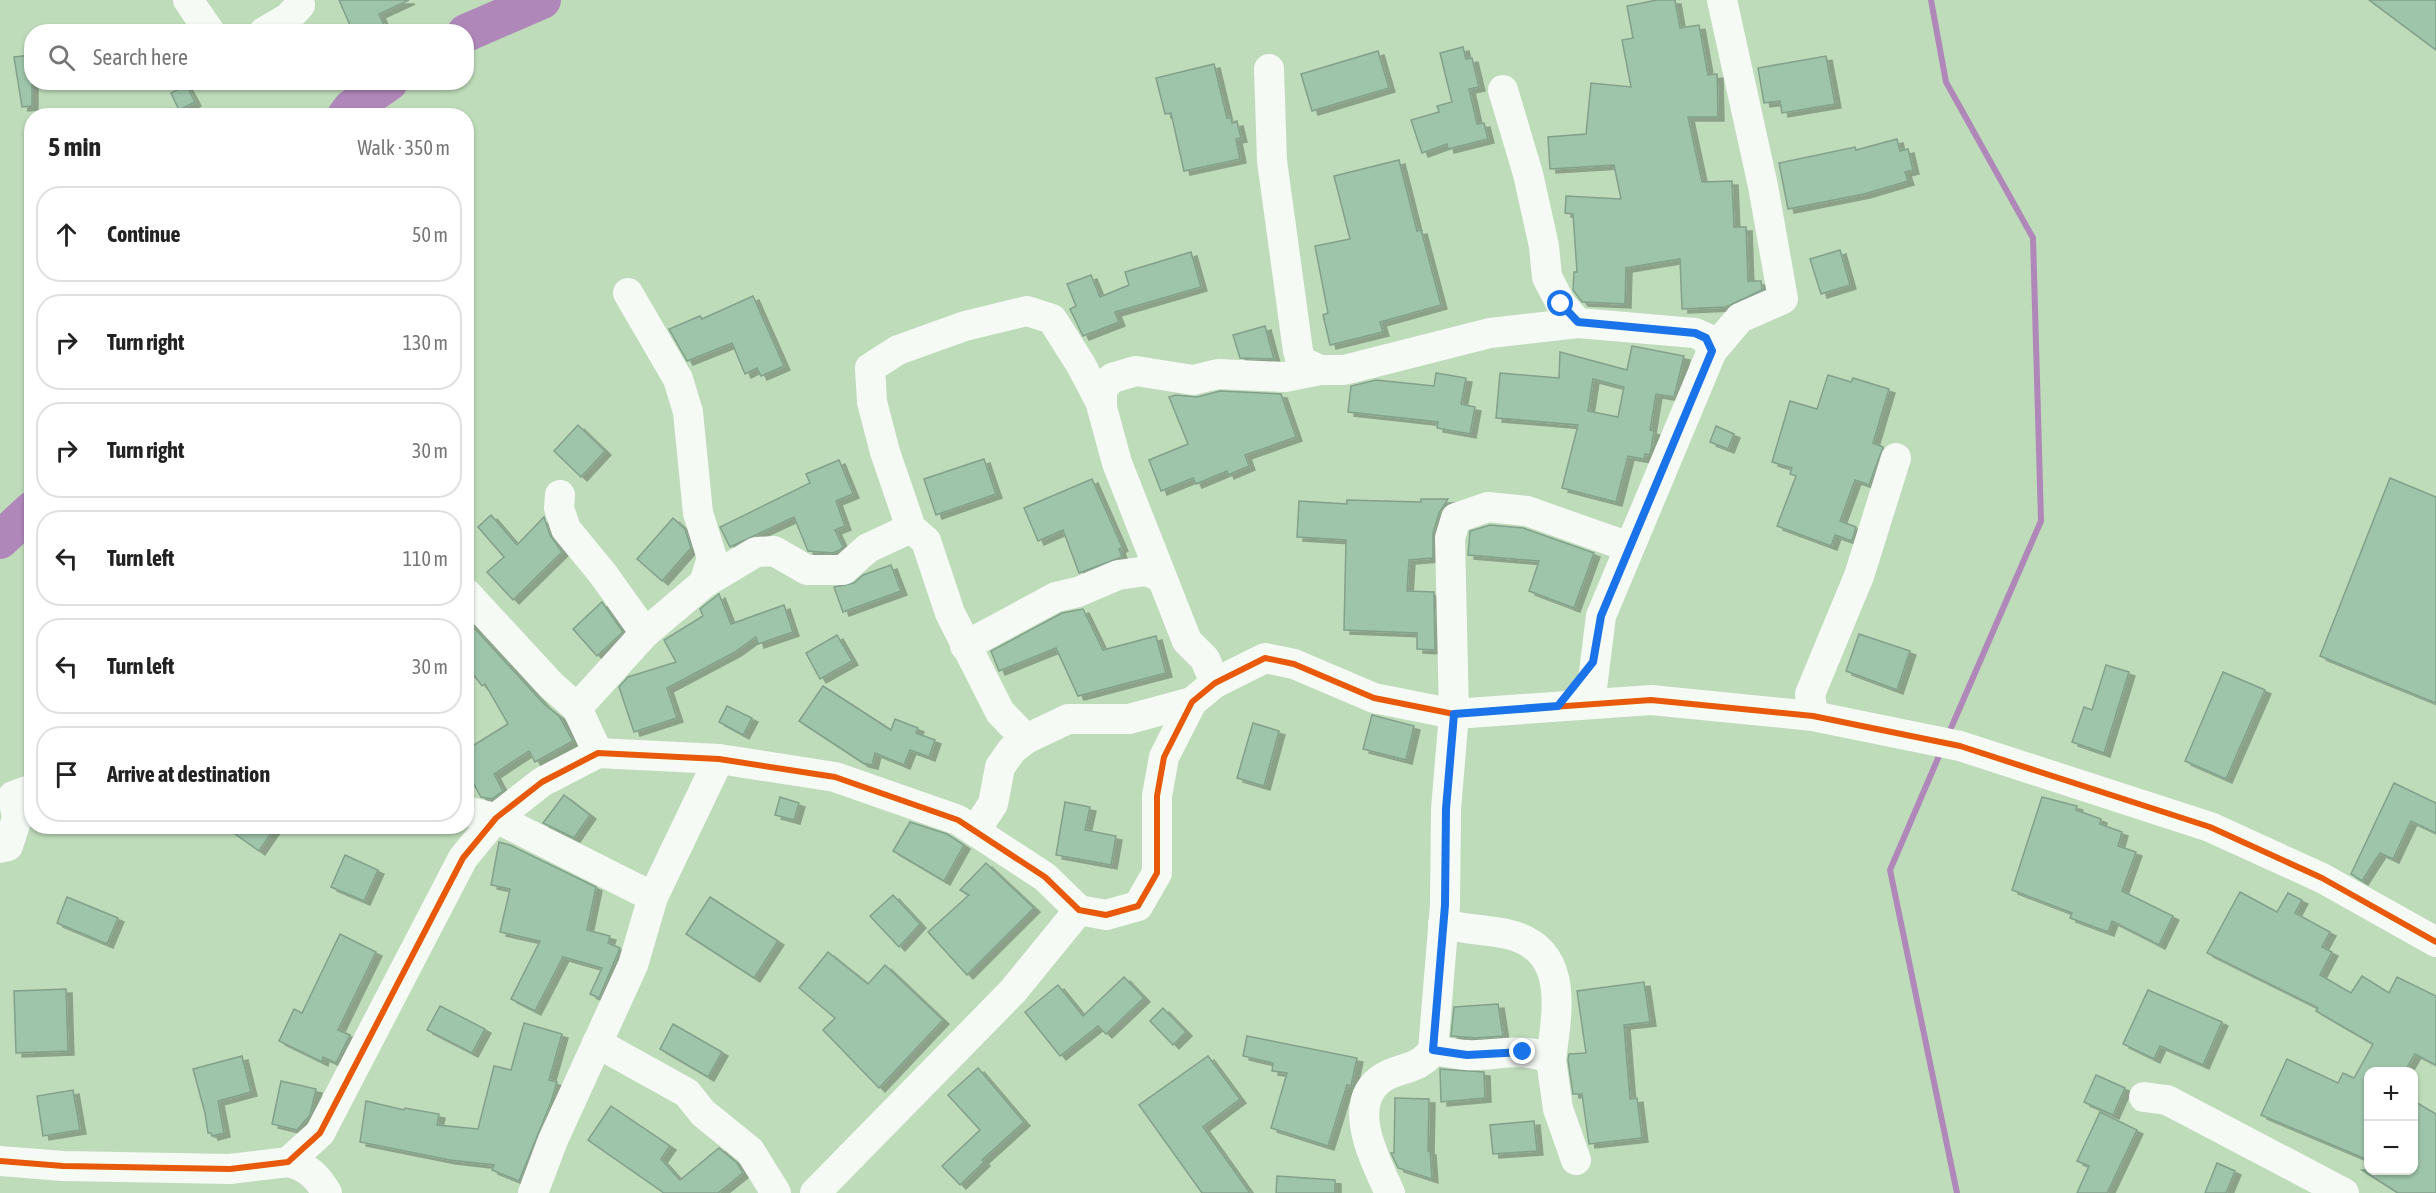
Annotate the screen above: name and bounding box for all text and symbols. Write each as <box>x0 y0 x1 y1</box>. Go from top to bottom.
search box <box>24 24 474 90</box>
icon: search <box>45 41 78 74</box>
text: Search here <box>93 44 188 70</box>
text: 5 min <box>48 132 101 162</box>
text: Walk · 350 m <box>358 136 450 159</box>
icon: ahead <box>50 218 83 251</box>
text: Continue <box>107 221 181 247</box>
text: 50 m <box>412 223 448 246</box>
route start <box>1547 290 1573 316</box>
icon: right <box>50 326 83 359</box>
text: Turn right <box>107 329 184 355</box>
text: 130 m <box>403 331 448 354</box>
icon: right <box>50 434 83 467</box>
text: Turn right <box>107 437 184 463</box>
text: 30 m <box>412 439 448 462</box>
icon: left <box>50 542 83 575</box>
text: Turn left <box>107 545 174 571</box>
text: 110 m <box>403 547 448 570</box>
icon: left <box>50 650 83 683</box>
text: Turn left <box>107 653 174 679</box>
text: 30 m <box>412 655 448 678</box>
icon: arrive <box>50 758 83 791</box>
text: Arrive at destination <box>107 761 270 787</box>
route end <box>1509 1038 1535 1064</box>
map controls <box>2364 1067 2418 1175</box>
button: + <box>2364 1067 2418 1121</box>
button: − <box>2364 1121 2418 1175</box>

